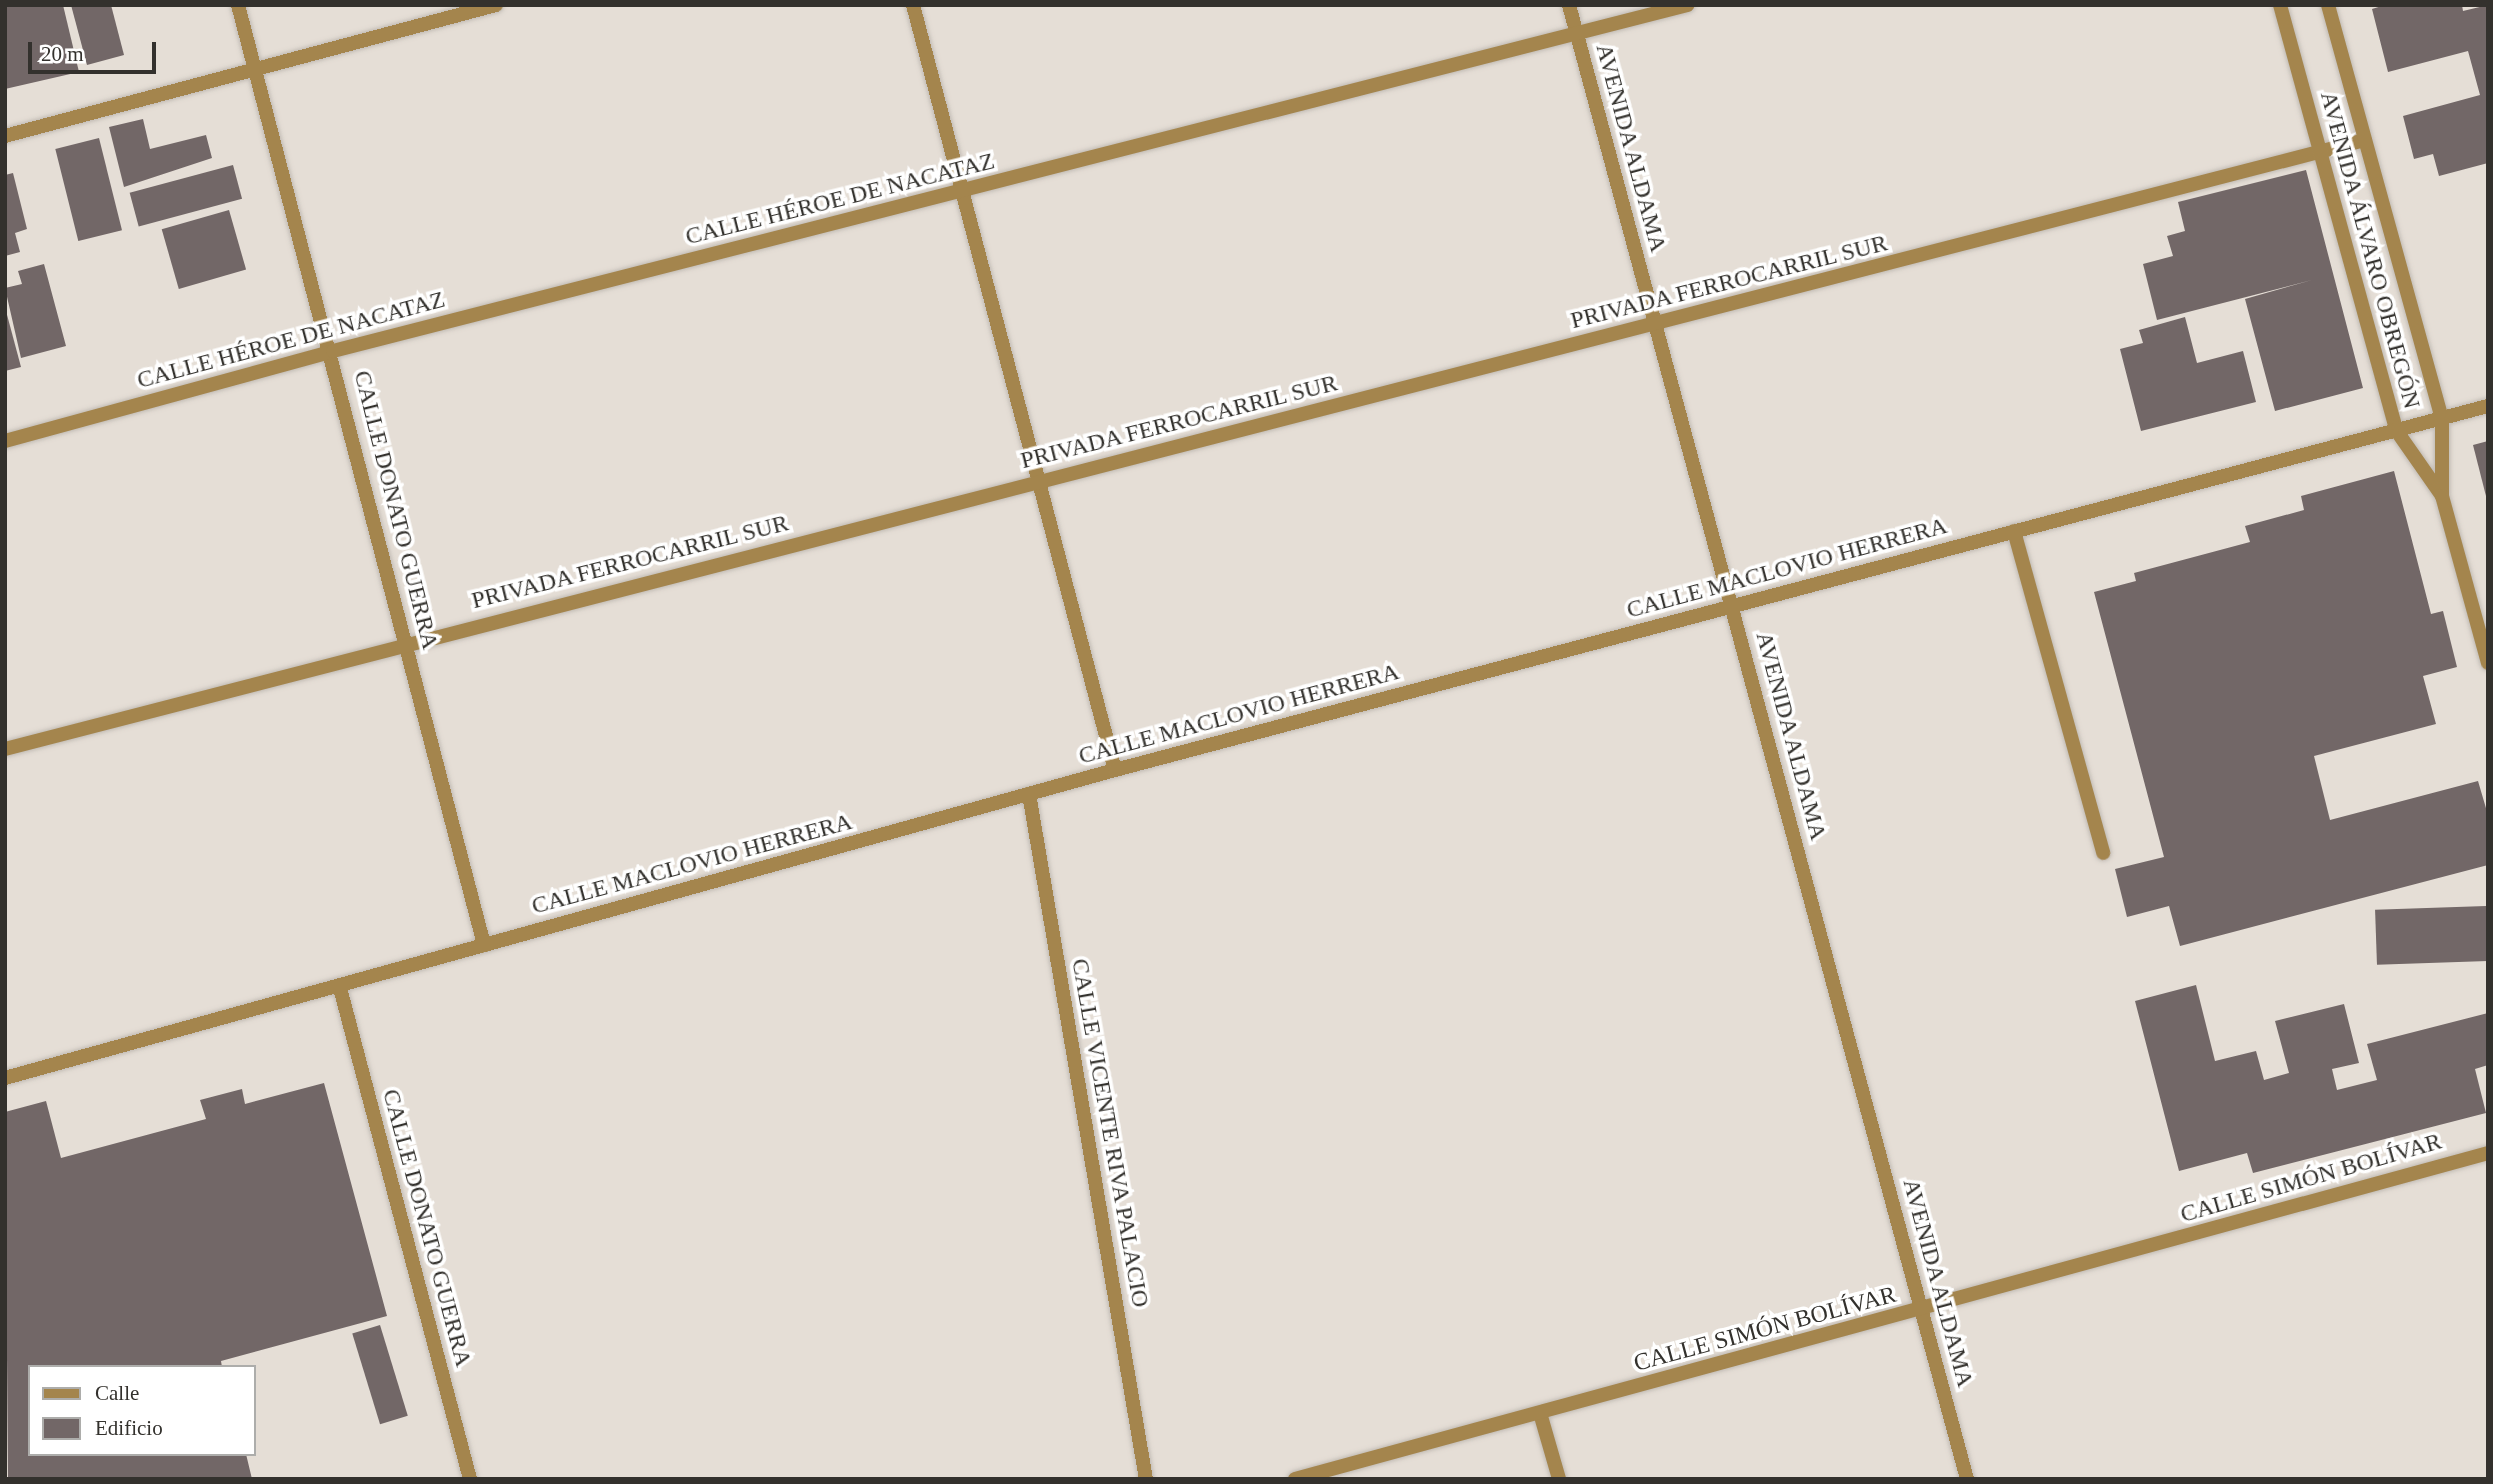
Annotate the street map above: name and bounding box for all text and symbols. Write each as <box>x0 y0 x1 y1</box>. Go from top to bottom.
scale bar <box>32 28 159 72</box>
street label: AVENIDA ALDAMA <box>1589 39 1673 257</box>
text: 20 m <box>41 42 84 66</box>
street label: AVENIDA ÁLVARO OBREGÓN <box>2314 87 2426 413</box>
street label: CALLE HÉROE DE NACATAZ <box>683 147 997 251</box>
street label: PRIVADA FERROCARRIL SUR <box>1567 228 1891 336</box>
street label: CALLE HÉROE DE NACATAZ <box>134 285 448 395</box>
street label: CALLE DONATO GUERRA <box>347 368 445 652</box>
street label: PRIVADA FERROCARRIL SUR <box>1017 368 1341 476</box>
street label: PRIVADA FERROCARRIL SUR <box>468 508 792 616</box>
street label: CALLE MACLOVIO HERRERA <box>1624 511 1950 625</box>
street label: AVENIDA ALDAMA <box>1749 627 1833 845</box>
street label: CALLE MACLOVIO HERRERA <box>1076 657 1402 771</box>
street label: CALLE MACLOVIO HERRERA <box>529 807 855 921</box>
street label: CALLE VICENTE RIVA PALACIO <box>1065 956 1155 1310</box>
street label: CALLE DONATO GUERRA <box>376 1086 478 1370</box>
street label: CALLE SIMÓN BOLÍVAR <box>2177 1127 2445 1229</box>
street label: AVENIDA ALDAMA <box>1896 1174 1980 1392</box>
street label: CALLE SIMÓN BOLÍVAR <box>1631 1280 1899 1378</box>
legend <box>28 1365 256 1456</box>
text: Calle <box>95 1381 139 1405</box>
text: Edificio <box>95 1416 163 1440</box>

